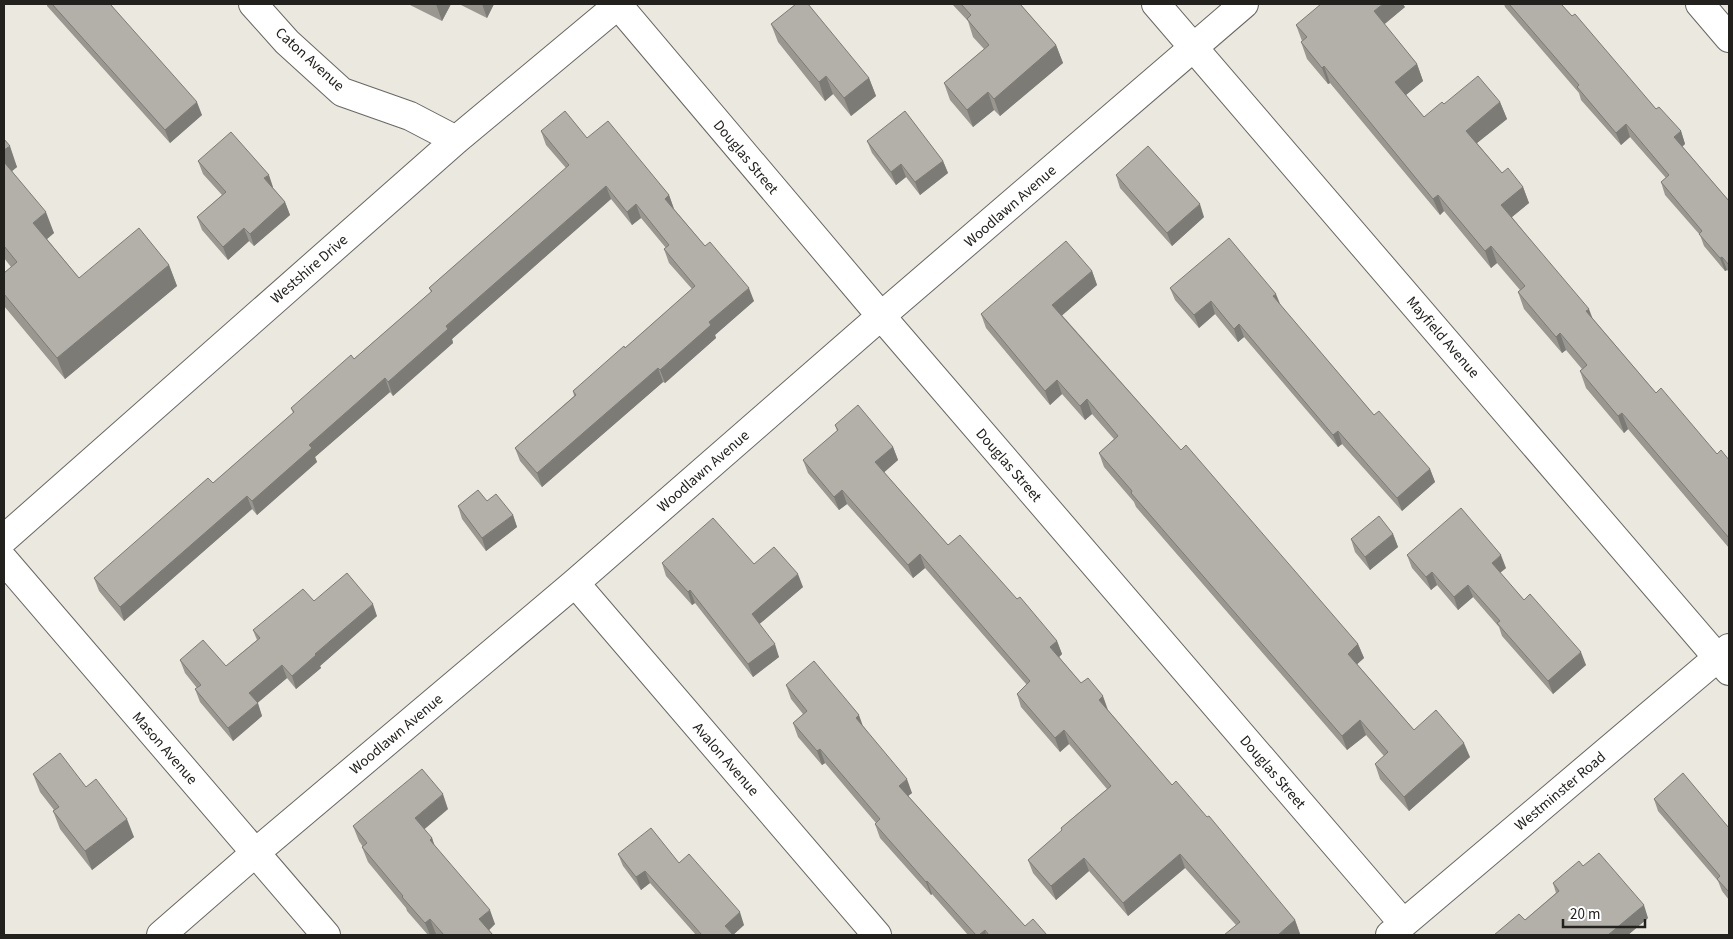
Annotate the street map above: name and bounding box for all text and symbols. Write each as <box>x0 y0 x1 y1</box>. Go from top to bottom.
street label: Caton Avenue <box>271 23 349 96</box>
street label: Douglas Street <box>708 116 783 199</box>
street label: Woodlawn Avenue <box>960 160 1061 252</box>
street label: Westshire Drive <box>266 230 353 309</box>
street label: Mayfield Avenue <box>1401 292 1484 383</box>
street label: Douglas Street <box>971 424 1047 507</box>
street label: Woodlawn Avenue <box>653 425 754 517</box>
street label: Woodlawn Avenue <box>345 689 447 780</box>
street label: Mason Avenue <box>127 707 202 789</box>
street label: Avalon Avenue <box>688 718 764 801</box>
street label: Douglas Street <box>1235 731 1311 814</box>
street label: Westminster Road <box>1510 747 1610 836</box>
scale bar <box>1563 896 1646 928</box>
text: 20 m <box>1570 904 1600 925</box>

